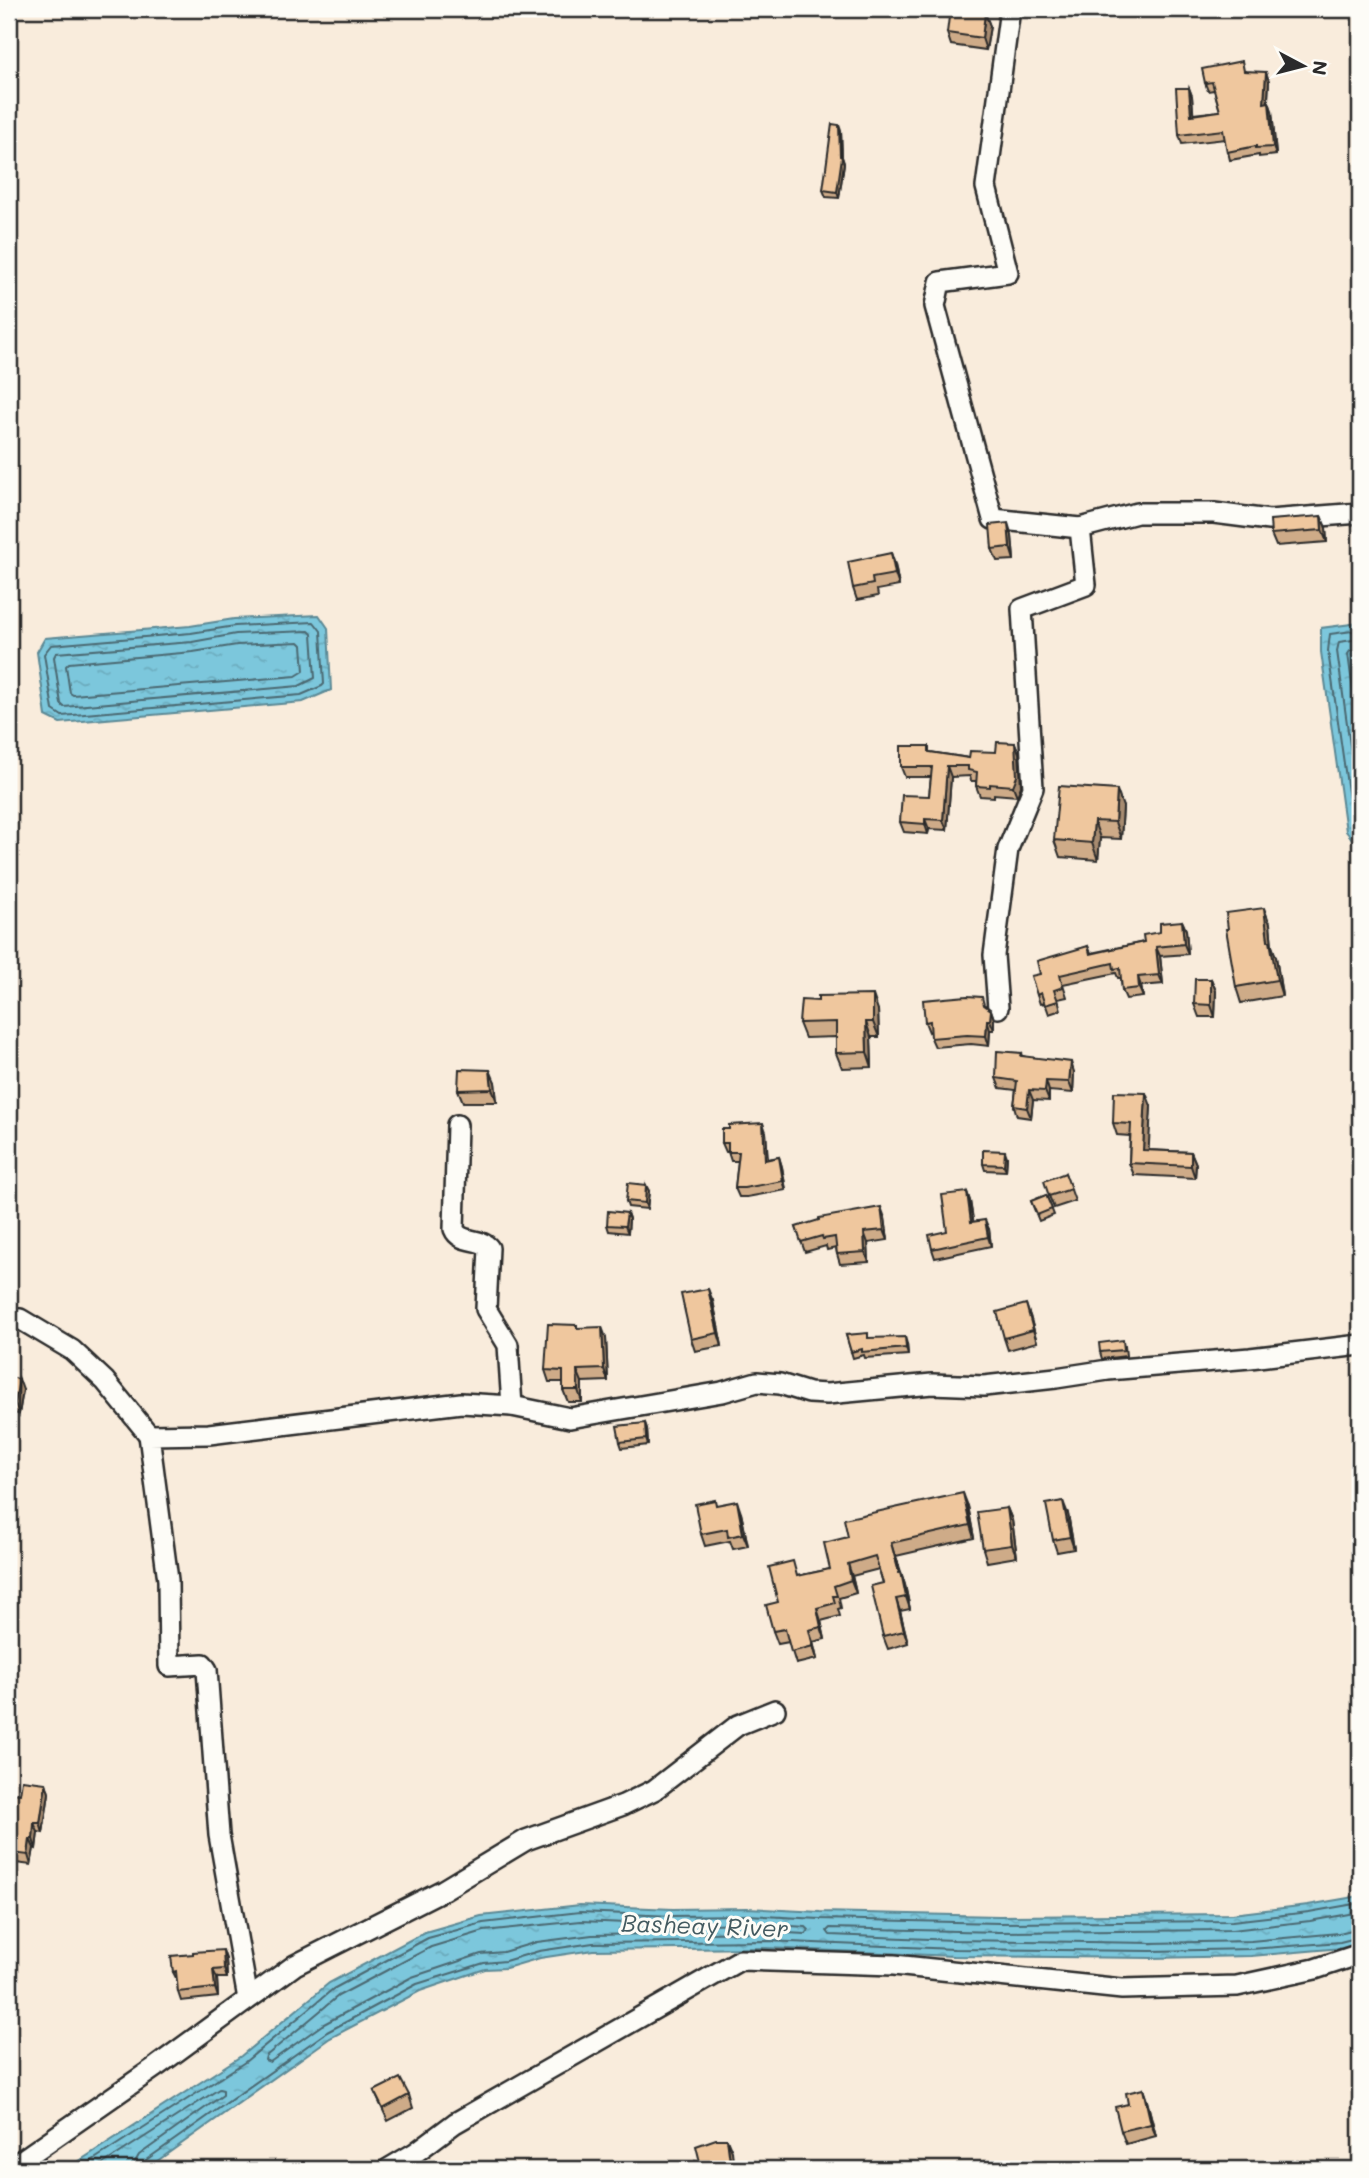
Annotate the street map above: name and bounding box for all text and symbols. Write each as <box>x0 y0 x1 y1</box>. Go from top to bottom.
north arrow <box>1268 32 1338 102</box>
text: N <box>1307 59 1334 77</box>
water label: Basheay River <box>621 1907 789 1943</box>

